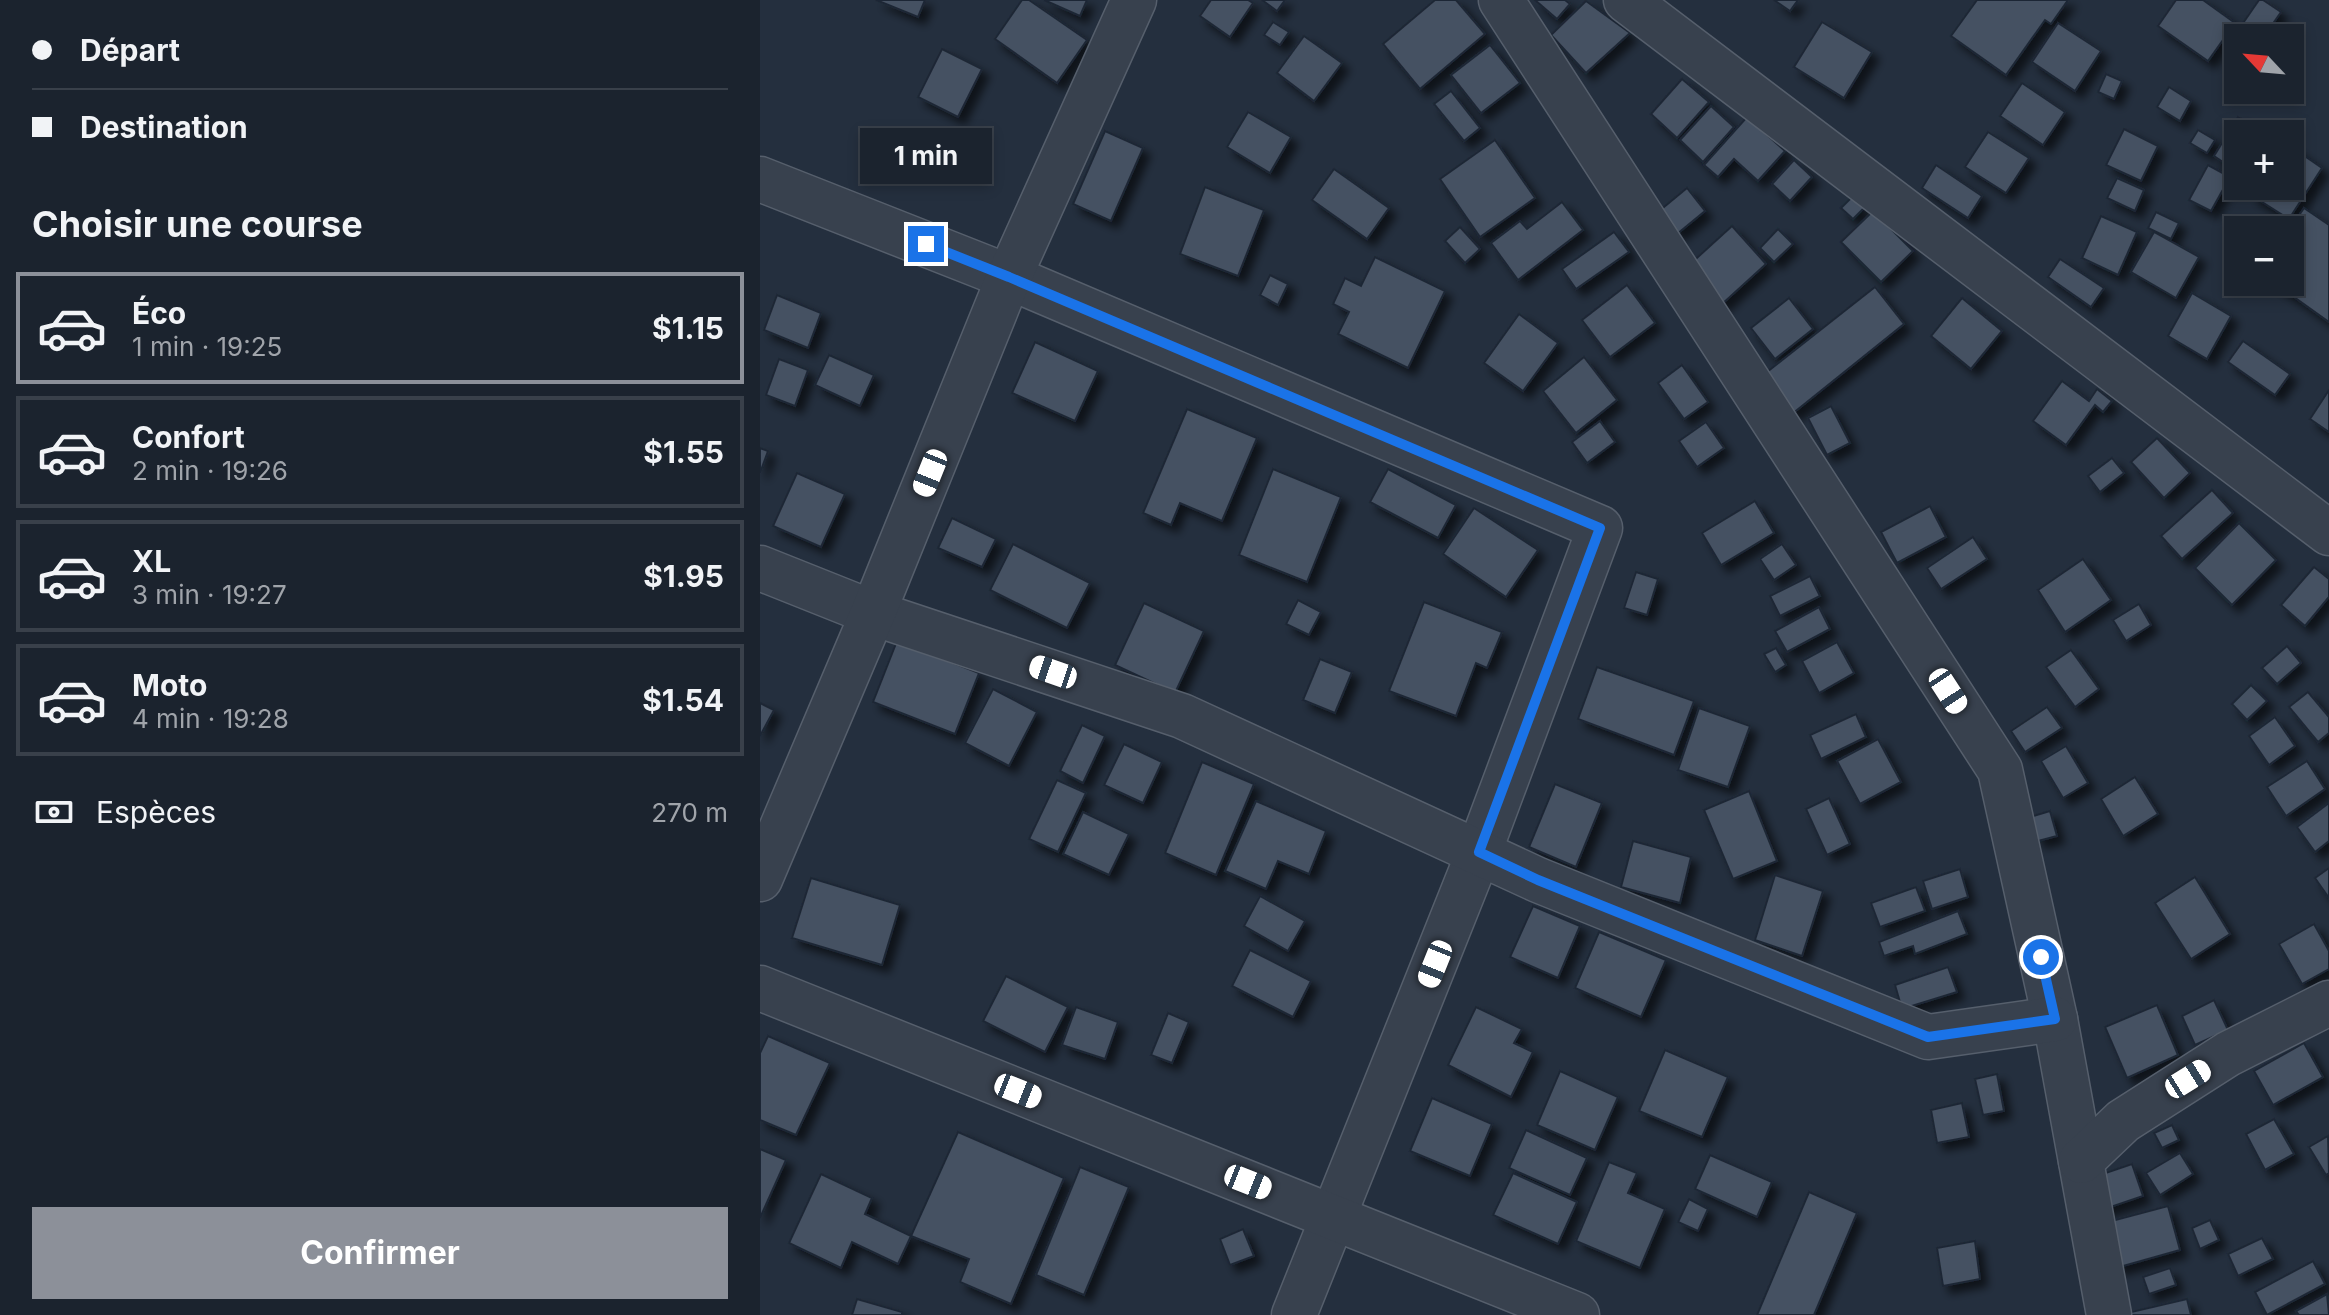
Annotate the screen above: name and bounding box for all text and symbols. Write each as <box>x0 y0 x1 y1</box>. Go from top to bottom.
north arrow <box>2224 24 2304 104</box>
map controls <box>2224 24 2304 296</box>
text: Départ <box>80 32 180 68</box>
text: Destination <box>80 109 248 145</box>
button: + <box>2224 120 2304 200</box>
callout: 1 min <box>860 128 992 184</box>
text: 1 min <box>894 140 958 171</box>
text: Choisir une course <box>32 202 363 246</box>
button: − <box>2224 216 2304 296</box>
route end <box>908 226 944 262</box>
icon: car <box>36 292 108 364</box>
text: Éco <box>132 295 186 331</box>
text: $1.15 <box>652 310 724 346</box>
text: 1 min · 19:25 <box>132 331 282 362</box>
icon: car <box>36 416 108 488</box>
text: Confort <box>132 419 245 455</box>
text: $1.55 <box>643 434 724 470</box>
car <box>910 446 950 500</box>
text: 2 min · 19:26 <box>132 455 288 486</box>
icon: car <box>36 540 108 612</box>
text: XL <box>132 543 171 579</box>
text: $1.95 <box>643 558 724 594</box>
text: 3 min · 19:27 <box>132 579 287 610</box>
car <box>1026 653 1080 691</box>
icon: car <box>36 664 108 736</box>
car <box>1925 664 1971 718</box>
text: Moto <box>132 667 207 703</box>
text: $1.54 <box>642 682 724 718</box>
text: 4 min · 19:28 <box>132 703 289 734</box>
icon: cash <box>32 790 76 834</box>
text: Espèces <box>96 794 216 830</box>
text: 270 m <box>651 797 728 828</box>
car <box>1415 937 1455 991</box>
route start <box>2023 939 2059 975</box>
car <box>2161 1056 2215 1102</box>
car <box>991 1071 1045 1111</box>
car <box>1221 1162 1275 1202</box>
button: Confirmer <box>32 1207 728 1299</box>

